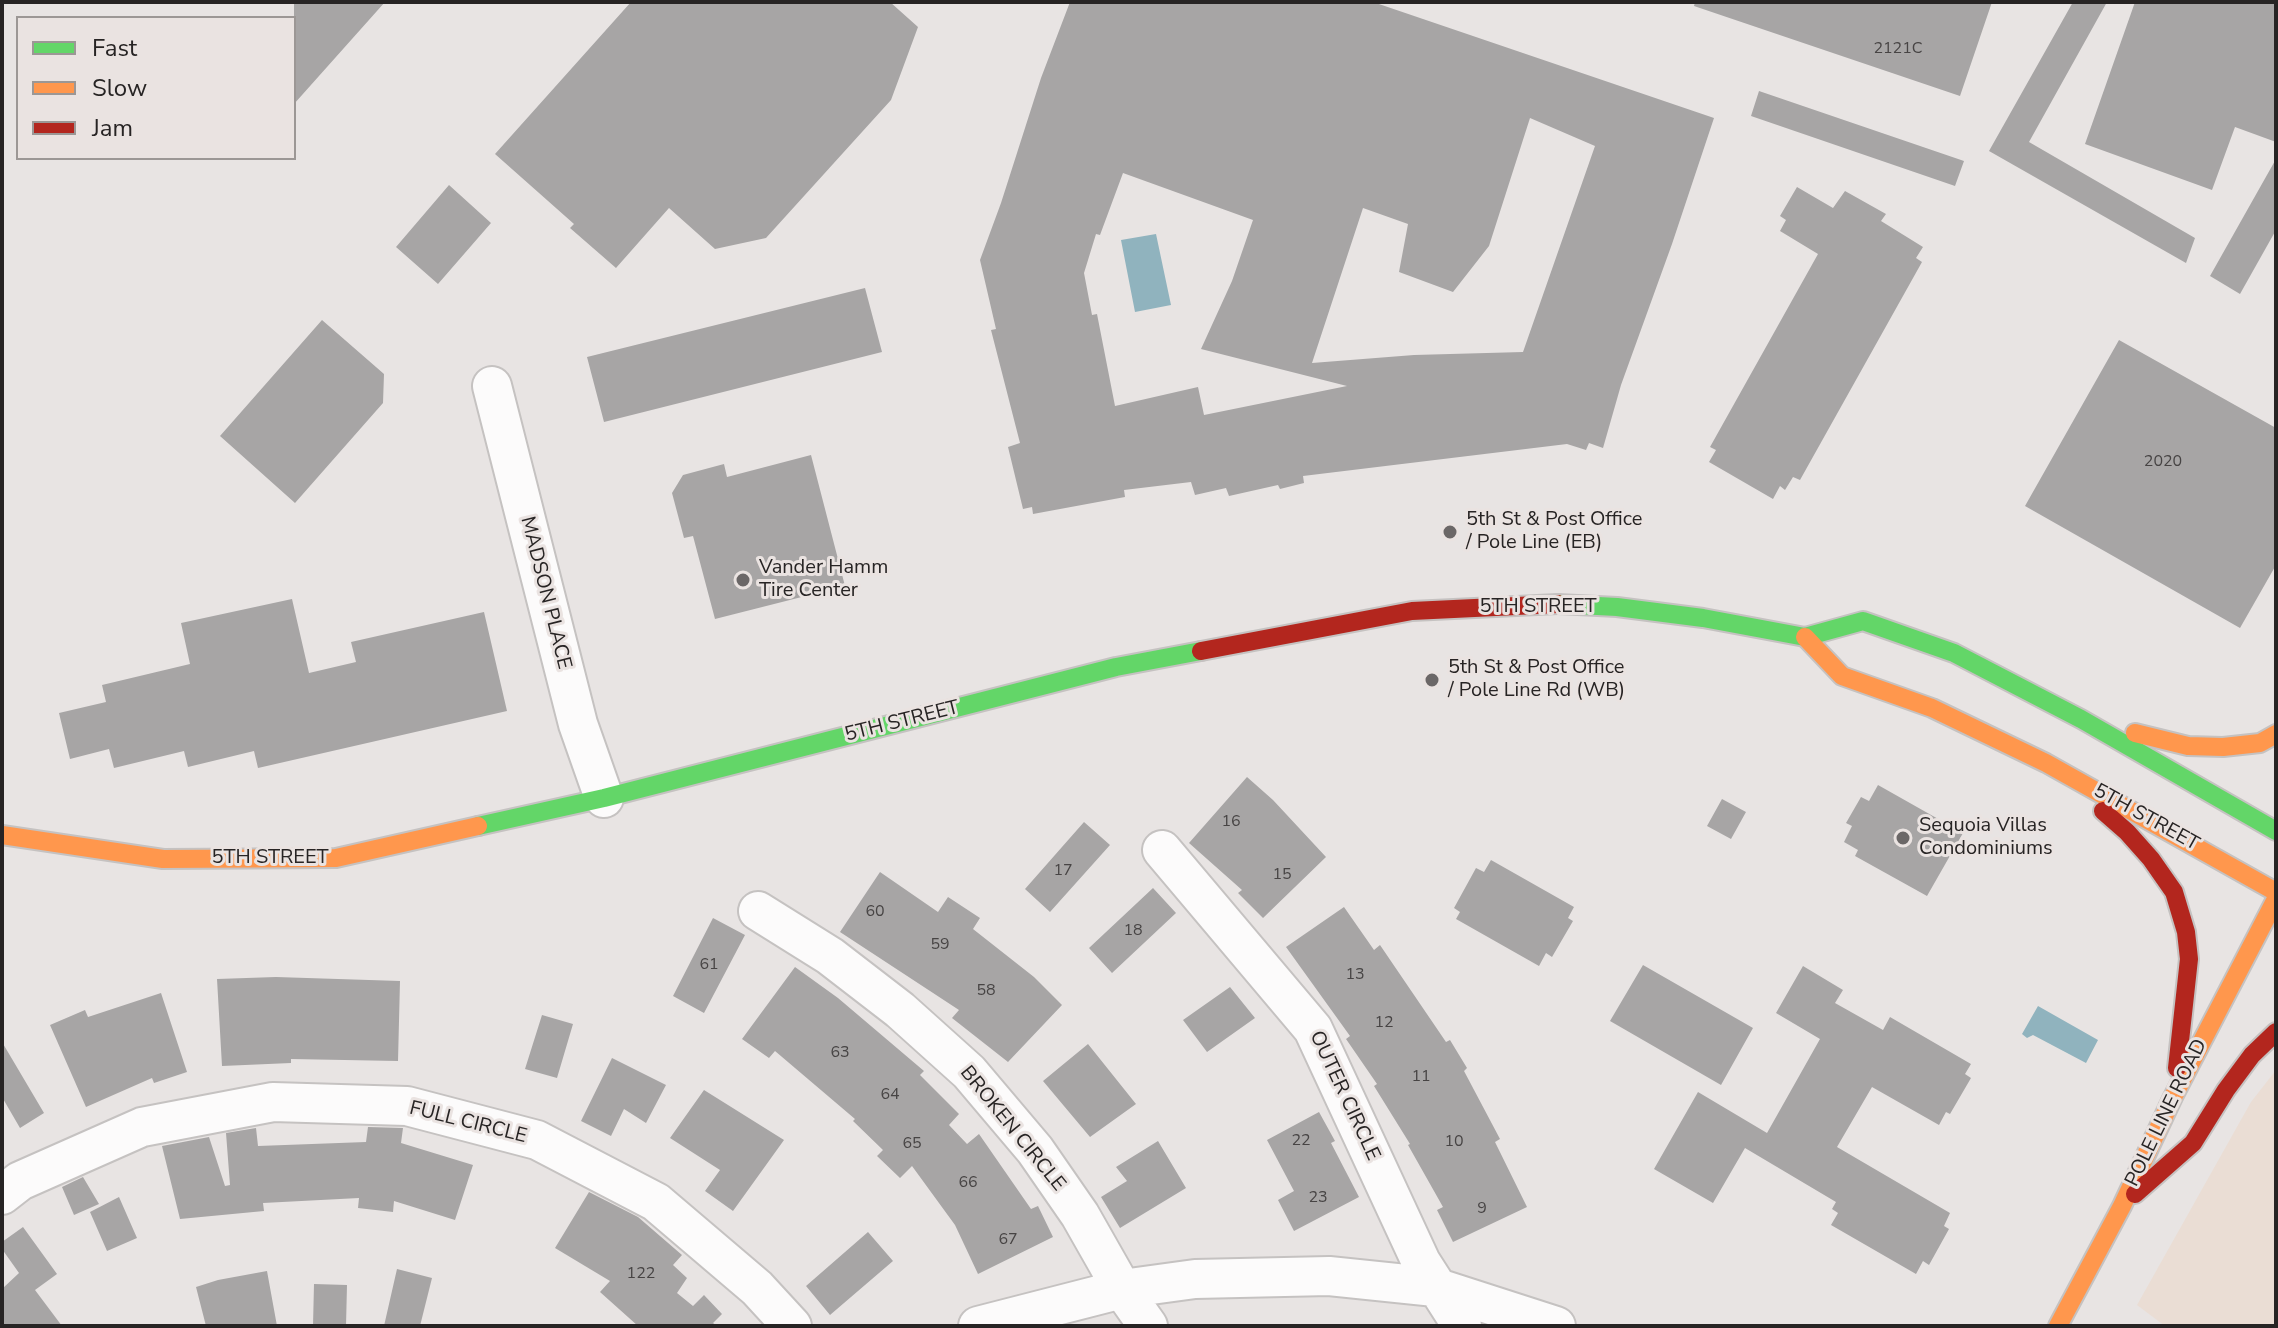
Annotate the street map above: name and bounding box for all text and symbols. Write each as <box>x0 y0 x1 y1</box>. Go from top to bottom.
legend <box>16 16 296 160</box>
text: Fast <box>92 32 137 64</box>
house number: 2121C <box>1873 39 1923 59</box>
text: Slow <box>92 72 147 104</box>
text: Jam <box>92 112 133 144</box>
house number: 2020 <box>2144 452 2182 472</box>
place label: 5th St & Post Office / Pole Line (EB) <box>1466 508 1642 555</box>
street label: MADSON PLACE <box>514 514 576 672</box>
marker: 5th St & Post Office / Pole Line (EB) <box>1441 523 1459 541</box>
place label: Vander Hamm Tire Center <box>759 556 888 603</box>
marker: Vander Hamm Tire Center <box>734 571 752 589</box>
street label: 5TH STREET <box>1480 595 1596 619</box>
place label: 5th St & Post Office / Pole Line Rd (WB) <box>1448 656 1625 703</box>
marker: 5th St & Post Office / Pole Line Rd (WB) <box>1423 671 1441 689</box>
street label: 5TH STREET <box>842 696 962 748</box>
street label: 5TH STREET <box>2089 779 2203 857</box>
house number: 16 <box>1221 812 1241 832</box>
place label: Sequoia Villas Condominiums <box>1919 814 2053 861</box>
marker: Sequoia Villas Condominiums <box>1894 829 1912 847</box>
street label: 5TH STREET <box>212 846 328 870</box>
house number: 17 <box>1053 861 1073 881</box>
house number: 15 <box>1272 865 1292 885</box>
house number: 60 <box>865 902 885 922</box>
house number: 18 <box>1123 921 1143 941</box>
house number: 59 <box>930 935 950 955</box>
house number: 61 <box>699 955 719 975</box>
house number: 13 <box>1345 965 1365 985</box>
house number: 58 <box>976 981 996 1001</box>
house number: 12 <box>1374 1013 1394 1033</box>
street label: OUTER CIRCLE <box>1304 1028 1384 1164</box>
street label: POLE LINE ROAD <box>2121 1035 2213 1191</box>
house number: 63 <box>830 1043 850 1063</box>
street label: BROKEN CIRCLE <box>954 1062 1070 1196</box>
house number: 11 <box>1411 1067 1431 1087</box>
house number: 64 <box>880 1085 900 1105</box>
street label: FULL CIRCLE <box>407 1097 529 1149</box>
house number: 22 <box>1291 1131 1311 1151</box>
house number: 10 <box>1444 1132 1464 1152</box>
house number: 65 <box>902 1134 922 1154</box>
house number: 66 <box>958 1173 978 1193</box>
house number: 23 <box>1308 1188 1328 1208</box>
house number: 9 <box>1477 1199 1487 1219</box>
house number: 67 <box>998 1230 1018 1250</box>
house number: 122 <box>627 1264 655 1284</box>

